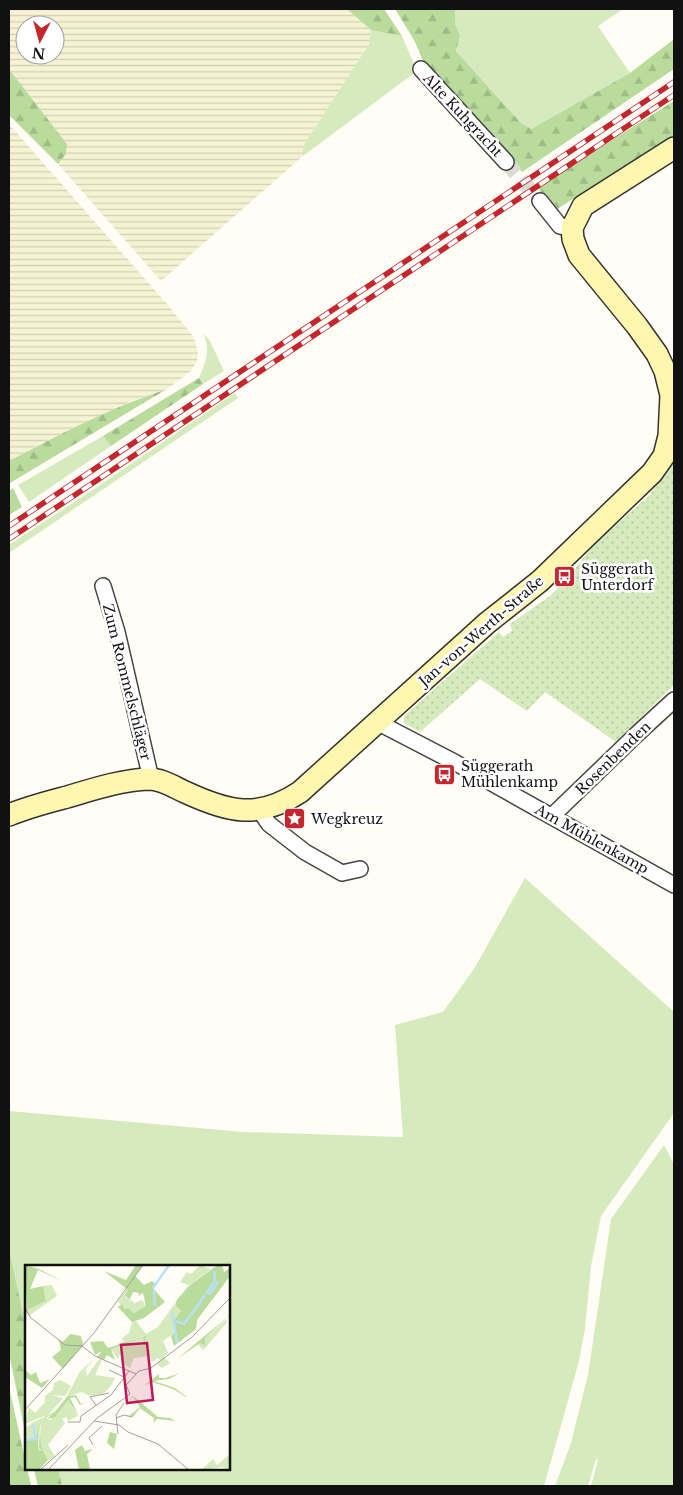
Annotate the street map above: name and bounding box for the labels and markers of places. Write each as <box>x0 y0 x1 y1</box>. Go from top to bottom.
place label: Süggerath Unterdorf <box>581 560 655 594</box>
bus stop icon: Süggerath Unterdorf <box>553 565 577 589</box>
place label: Süggerath Mühlenkamp <box>461 757 558 791</box>
bus stop icon: Süggerath Mühlenkamp <box>433 762 457 786</box>
place icon: Wegkreuz <box>283 807 307 831</box>
place label: Wegkreuz <box>310 810 383 828</box>

